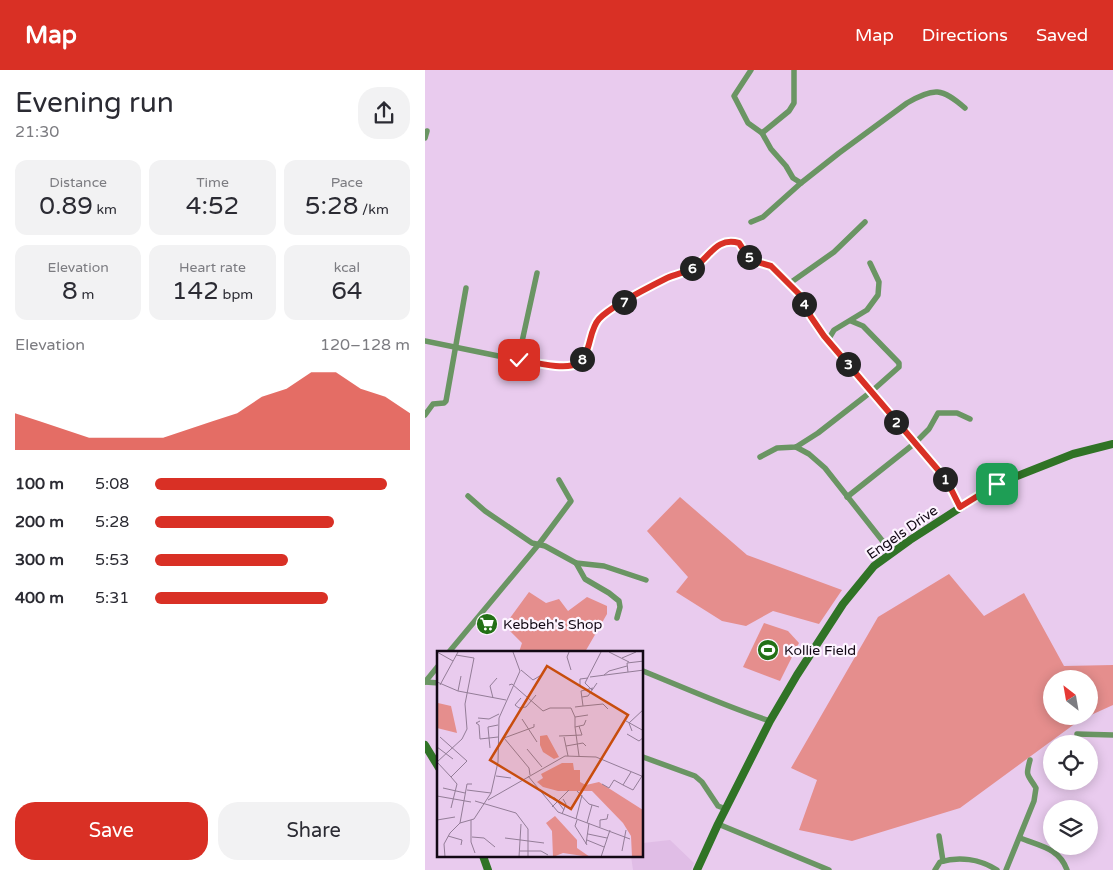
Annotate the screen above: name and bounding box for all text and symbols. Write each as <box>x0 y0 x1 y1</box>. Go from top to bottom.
text: Map <box>25 21 77 50</box>
text: Map <box>855 24 894 46</box>
text: Directions <box>922 24 1008 46</box>
text: Saved <box>1036 24 1088 46</box>
text: Evening run <box>15 86 174 120</box>
button: share <box>358 87 410 139</box>
text: 21:30 <box>15 122 59 142</box>
text: Distance <box>49 174 107 191</box>
text: Time <box>196 174 229 191</box>
text: Pace <box>331 174 363 191</box>
text: 0.89 <box>39 191 93 221</box>
text: 4:52 <box>186 191 239 221</box>
text: 5:28 <box>305 191 358 221</box>
text: km <box>93 201 117 218</box>
text: /km <box>358 201 389 218</box>
pin: 5 <box>737 244 761 270</box>
text: 5 <box>745 249 754 266</box>
pin: 6 <box>679 256 705 280</box>
text: Elevation <box>48 259 109 276</box>
text: Heart rate <box>179 259 246 276</box>
text: kcal <box>334 259 360 276</box>
text: 6 <box>688 260 697 277</box>
text: 8 <box>62 276 78 306</box>
text: 142 <box>172 276 219 306</box>
text: 64 <box>331 276 363 306</box>
text: m <box>78 286 94 303</box>
text: bpm <box>219 286 253 303</box>
pin: 7 <box>611 290 637 314</box>
pin: 4 <box>791 292 817 316</box>
text: 7 <box>620 294 629 311</box>
text: 4 <box>800 296 809 313</box>
text: Elevation <box>15 335 85 355</box>
text: 120–128 m <box>320 335 410 355</box>
pin <box>498 339 540 381</box>
icon: check <box>505 346 533 374</box>
pin: 8 <box>569 346 595 372</box>
text: 8 <box>578 351 587 368</box>
pin: 3 <box>835 352 861 376</box>
text: 3 <box>844 356 853 373</box>
pin: 2 <box>883 410 909 434</box>
text: 2 <box>892 414 901 431</box>
pin <box>976 463 1018 505</box>
pin: 1 <box>933 466 957 492</box>
icon: arrive <box>983 470 1011 498</box>
text: 1 <box>941 471 950 488</box>
text: 100 m <box>15 474 64 494</box>
text: 5:08 <box>95 474 129 494</box>
street label: Engels Drive <box>864 502 941 563</box>
text: 200 m <box>15 512 64 532</box>
text: 5:28 <box>95 512 129 532</box>
text: 300 m <box>15 550 64 570</box>
text: 5:53 <box>95 550 129 570</box>
text: 400 m <box>15 588 64 608</box>
text: 5:31 <box>95 588 129 608</box>
supermarket icon: Kebbeh's Shop <box>475 612 499 636</box>
place label: Kebbeh's Shop <box>503 616 602 633</box>
sports icon: Kollie Field <box>756 638 780 662</box>
place label: Kollie Field <box>784 642 856 659</box>
inset map <box>437 651 644 858</box>
north arrow <box>1043 670 1097 725</box>
map controls <box>1043 670 1098 855</box>
button: locate <box>1043 735 1098 790</box>
button: layers <box>1043 800 1098 855</box>
button: Save <box>15 802 208 860</box>
button: Share <box>218 802 410 860</box>

